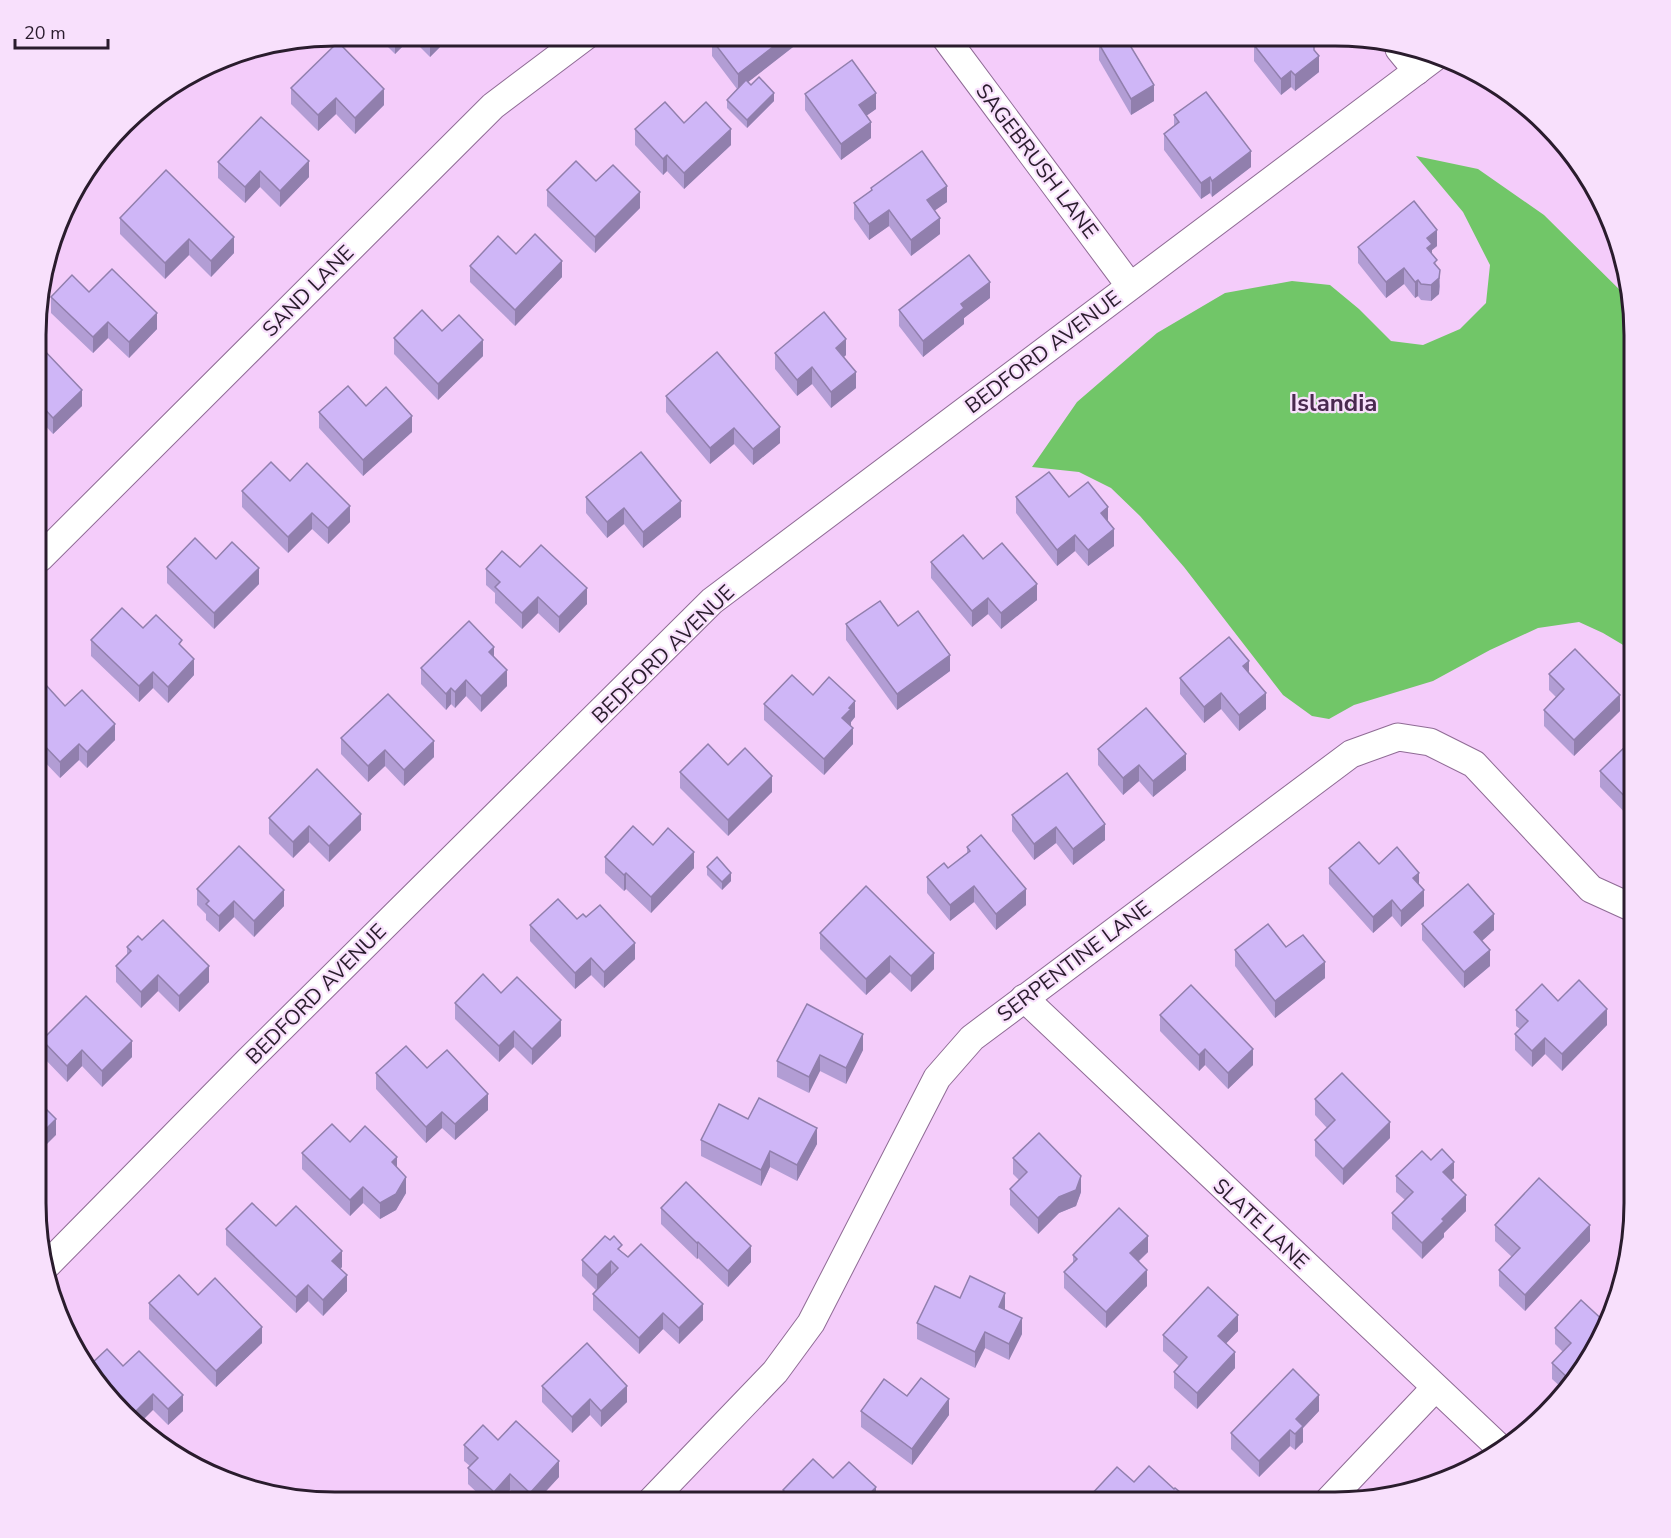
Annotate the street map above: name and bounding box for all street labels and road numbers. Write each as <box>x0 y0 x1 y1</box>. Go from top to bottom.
street label: SAGEBRUSH LANE <box>969 78 1105 244</box>
street label: SAND LANE <box>256 239 360 343</box>
street label: BEDFORD AVENUE <box>959 284 1127 420</box>
street label: BEDFORD AVENUE <box>586 579 740 729</box>
street label: SERPENTINE LANE <box>991 894 1157 1028</box>
street label: BEDFORD AVENUE <box>240 918 392 1070</box>
street label: SLATE LANE <box>1207 1172 1315 1276</box>

